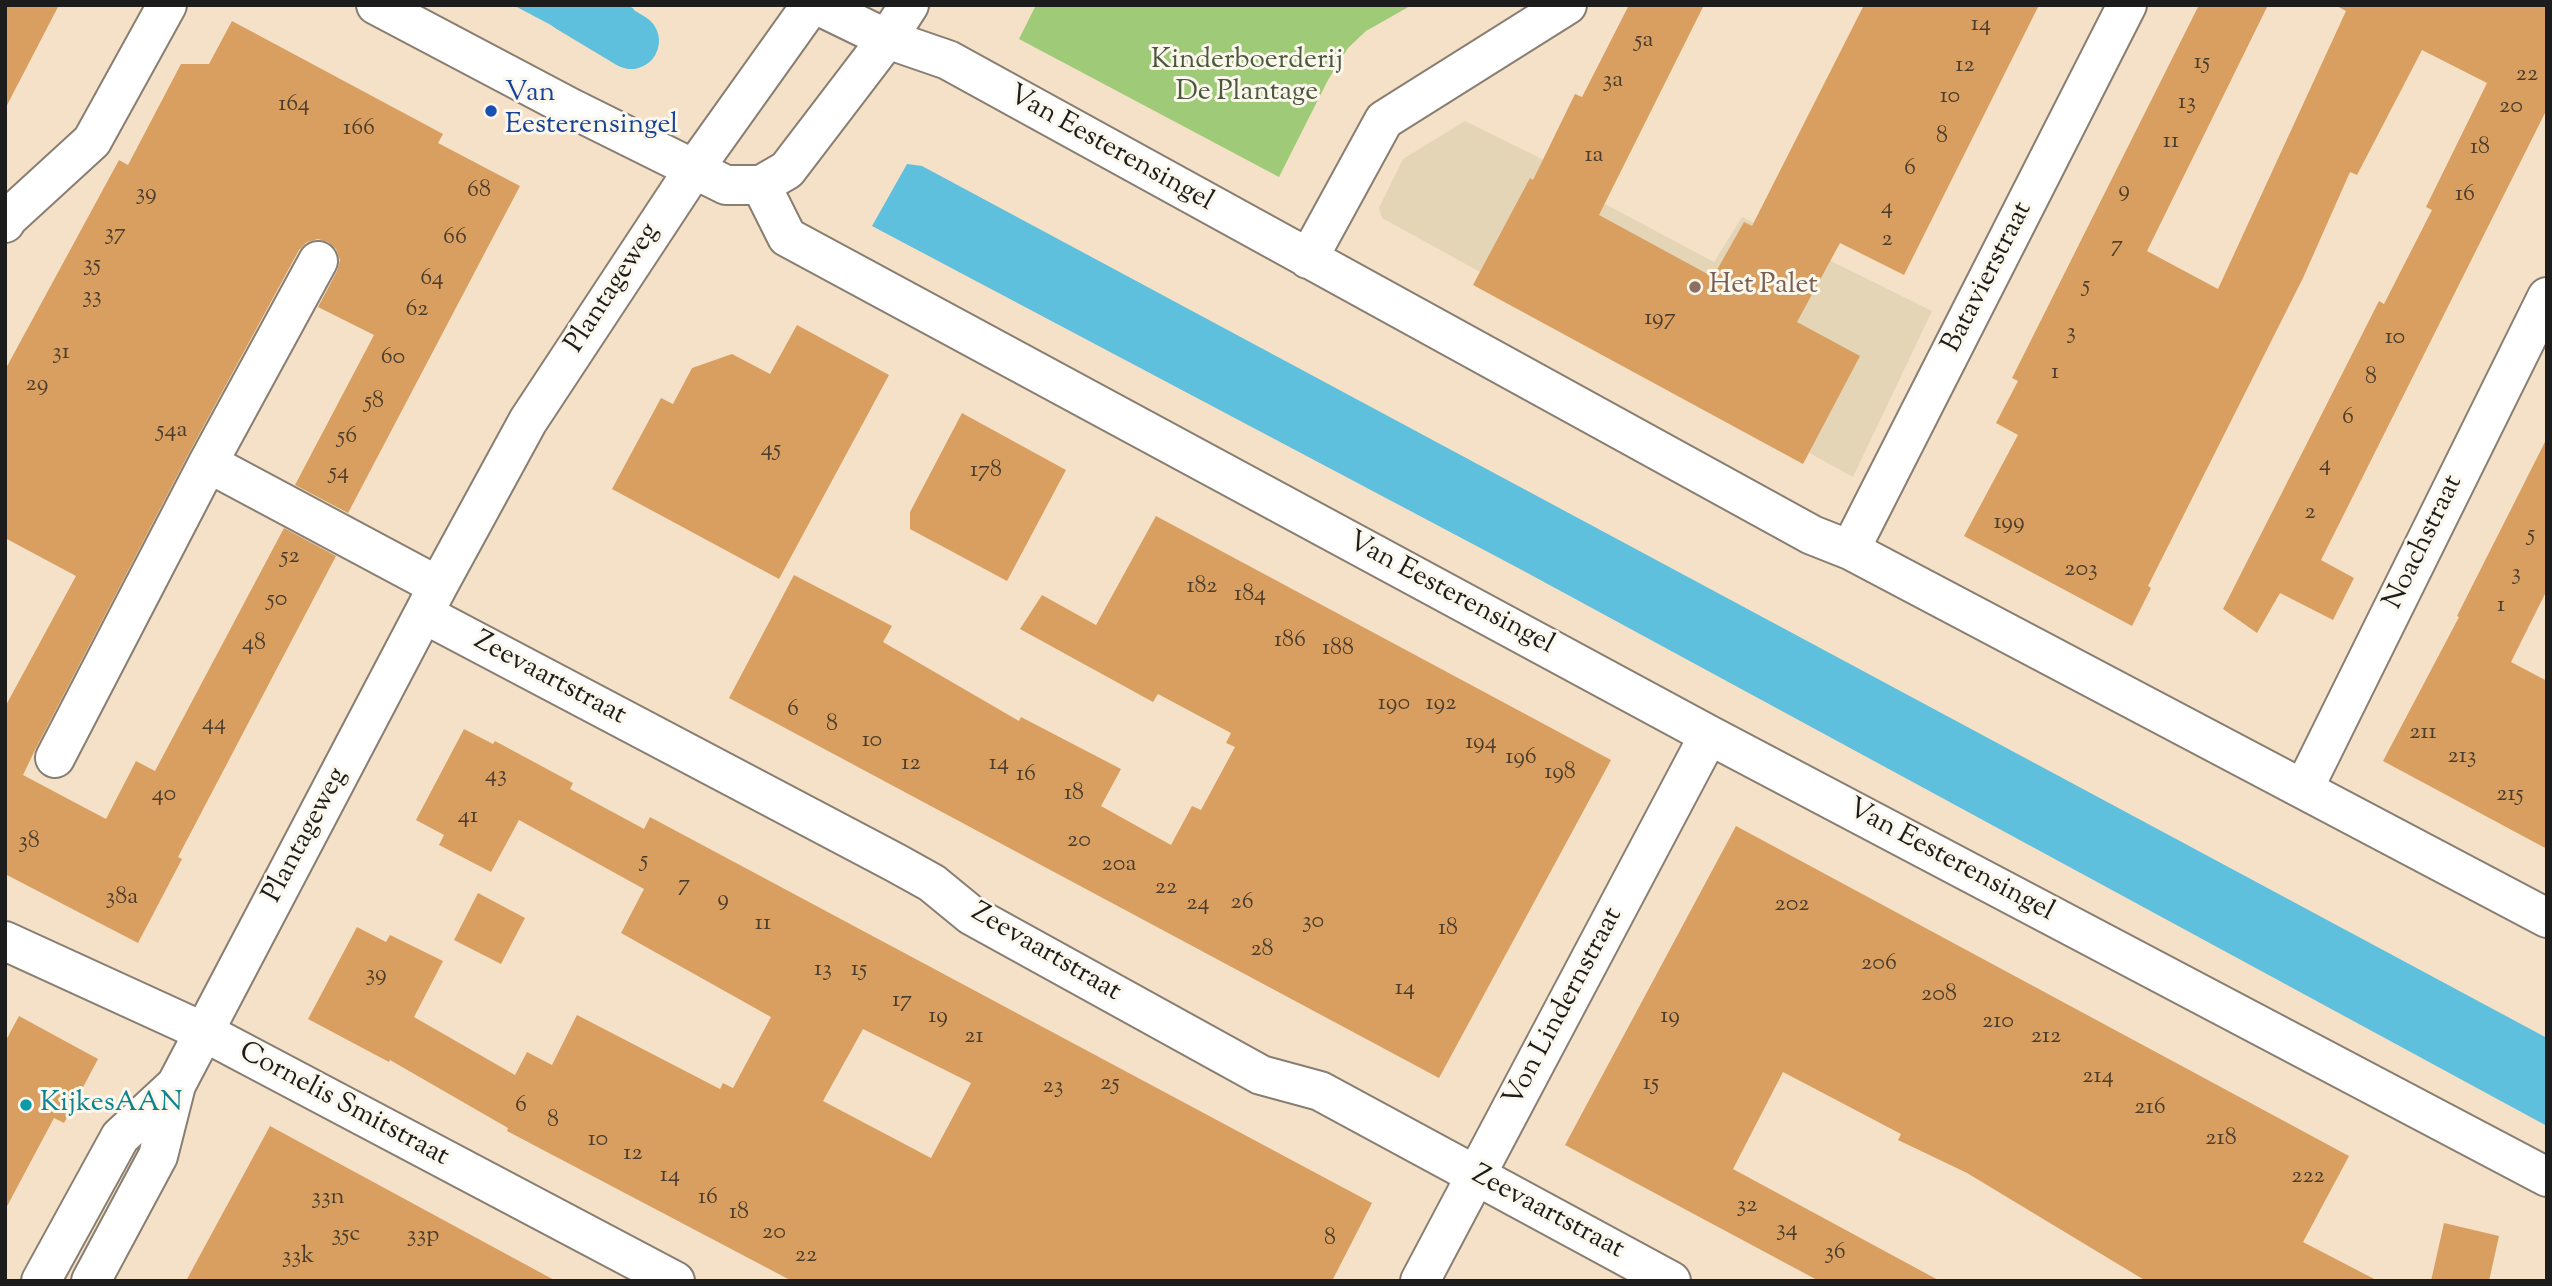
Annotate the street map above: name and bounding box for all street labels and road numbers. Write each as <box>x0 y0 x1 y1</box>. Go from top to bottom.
street label: Van Eesterensingel <box>1001 80 1219 220</box>
street label: Batavierstraat <box>1937 197 2041 359</box>
street label: Plantageweg <box>560 218 668 360</box>
street label: Noachstraat <box>2378 471 2472 615</box>
street label: Van Eesterensingel <box>1341 526 1559 664</box>
street label: Zeevaartstraat <box>467 626 631 734</box>
street label: Plantageweg <box>257 763 357 909</box>
street label: Van Eesterensingel <box>1841 793 2059 931</box>
street label: Zeevaartstraat <box>964 898 1126 1010</box>
street label: Von Lindernstraat <box>1498 903 1632 1113</box>
street label: Cornelis Smitstraat <box>232 1036 454 1176</box>
street label: Zeevaartstraat <box>1465 1160 1629 1268</box>

